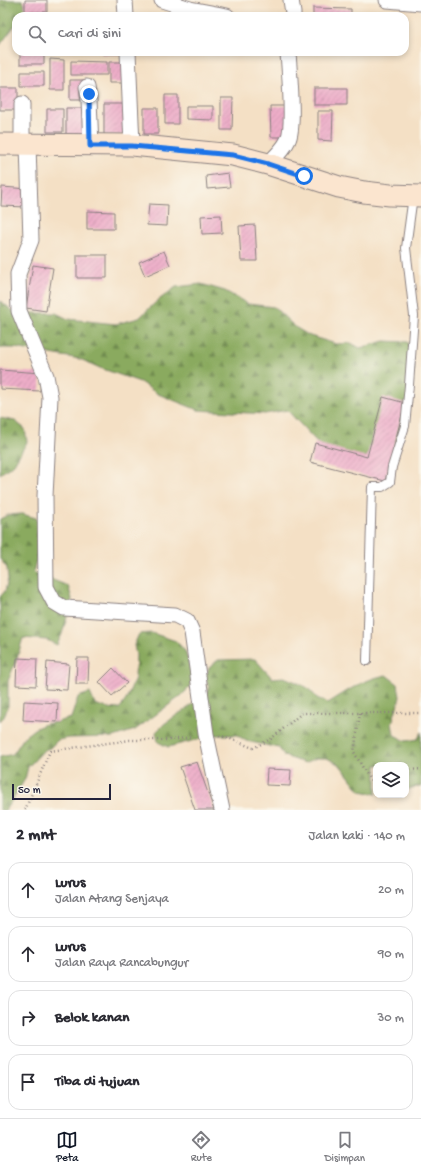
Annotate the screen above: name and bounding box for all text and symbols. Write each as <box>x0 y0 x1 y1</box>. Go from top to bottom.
search box <box>12 12 409 56</box>
icon: search <box>26 23 48 45</box>
text: Cari di sini <box>58 25 121 43</box>
route end <box>80 85 98 103</box>
route start <box>295 167 313 185</box>
map controls <box>373 762 409 798</box>
button: layers <box>373 762 409 798</box>
scale bar <box>12 782 111 801</box>
text: 50 m <box>18 785 40 797</box>
text: 2 mnt <box>16 826 55 846</box>
text: Jalan kaki · 140 m <box>309 829 405 844</box>
text: Lurus <box>55 874 85 892</box>
icon: ahead <box>17 879 39 901</box>
text: 20 m <box>378 883 404 898</box>
text: Jalan Atang Senjaya <box>55 892 169 907</box>
text: Lurus <box>55 938 85 956</box>
icon: ahead <box>17 943 39 965</box>
text: 90 m <box>378 947 404 962</box>
text: Jalan Raya Rancabungur <box>55 956 188 971</box>
icon: right <box>17 1007 39 1029</box>
text: Belok kanan <box>55 1009 129 1027</box>
text: 30 m <box>378 1011 404 1026</box>
icon: arrive <box>17 1071 39 1093</box>
text: Tiba di tujuan <box>55 1073 139 1091</box>
tab: Peta <box>56 1129 78 1165</box>
tab: Rute <box>190 1129 212 1165</box>
tab: Disimpan <box>324 1129 365 1165</box>

